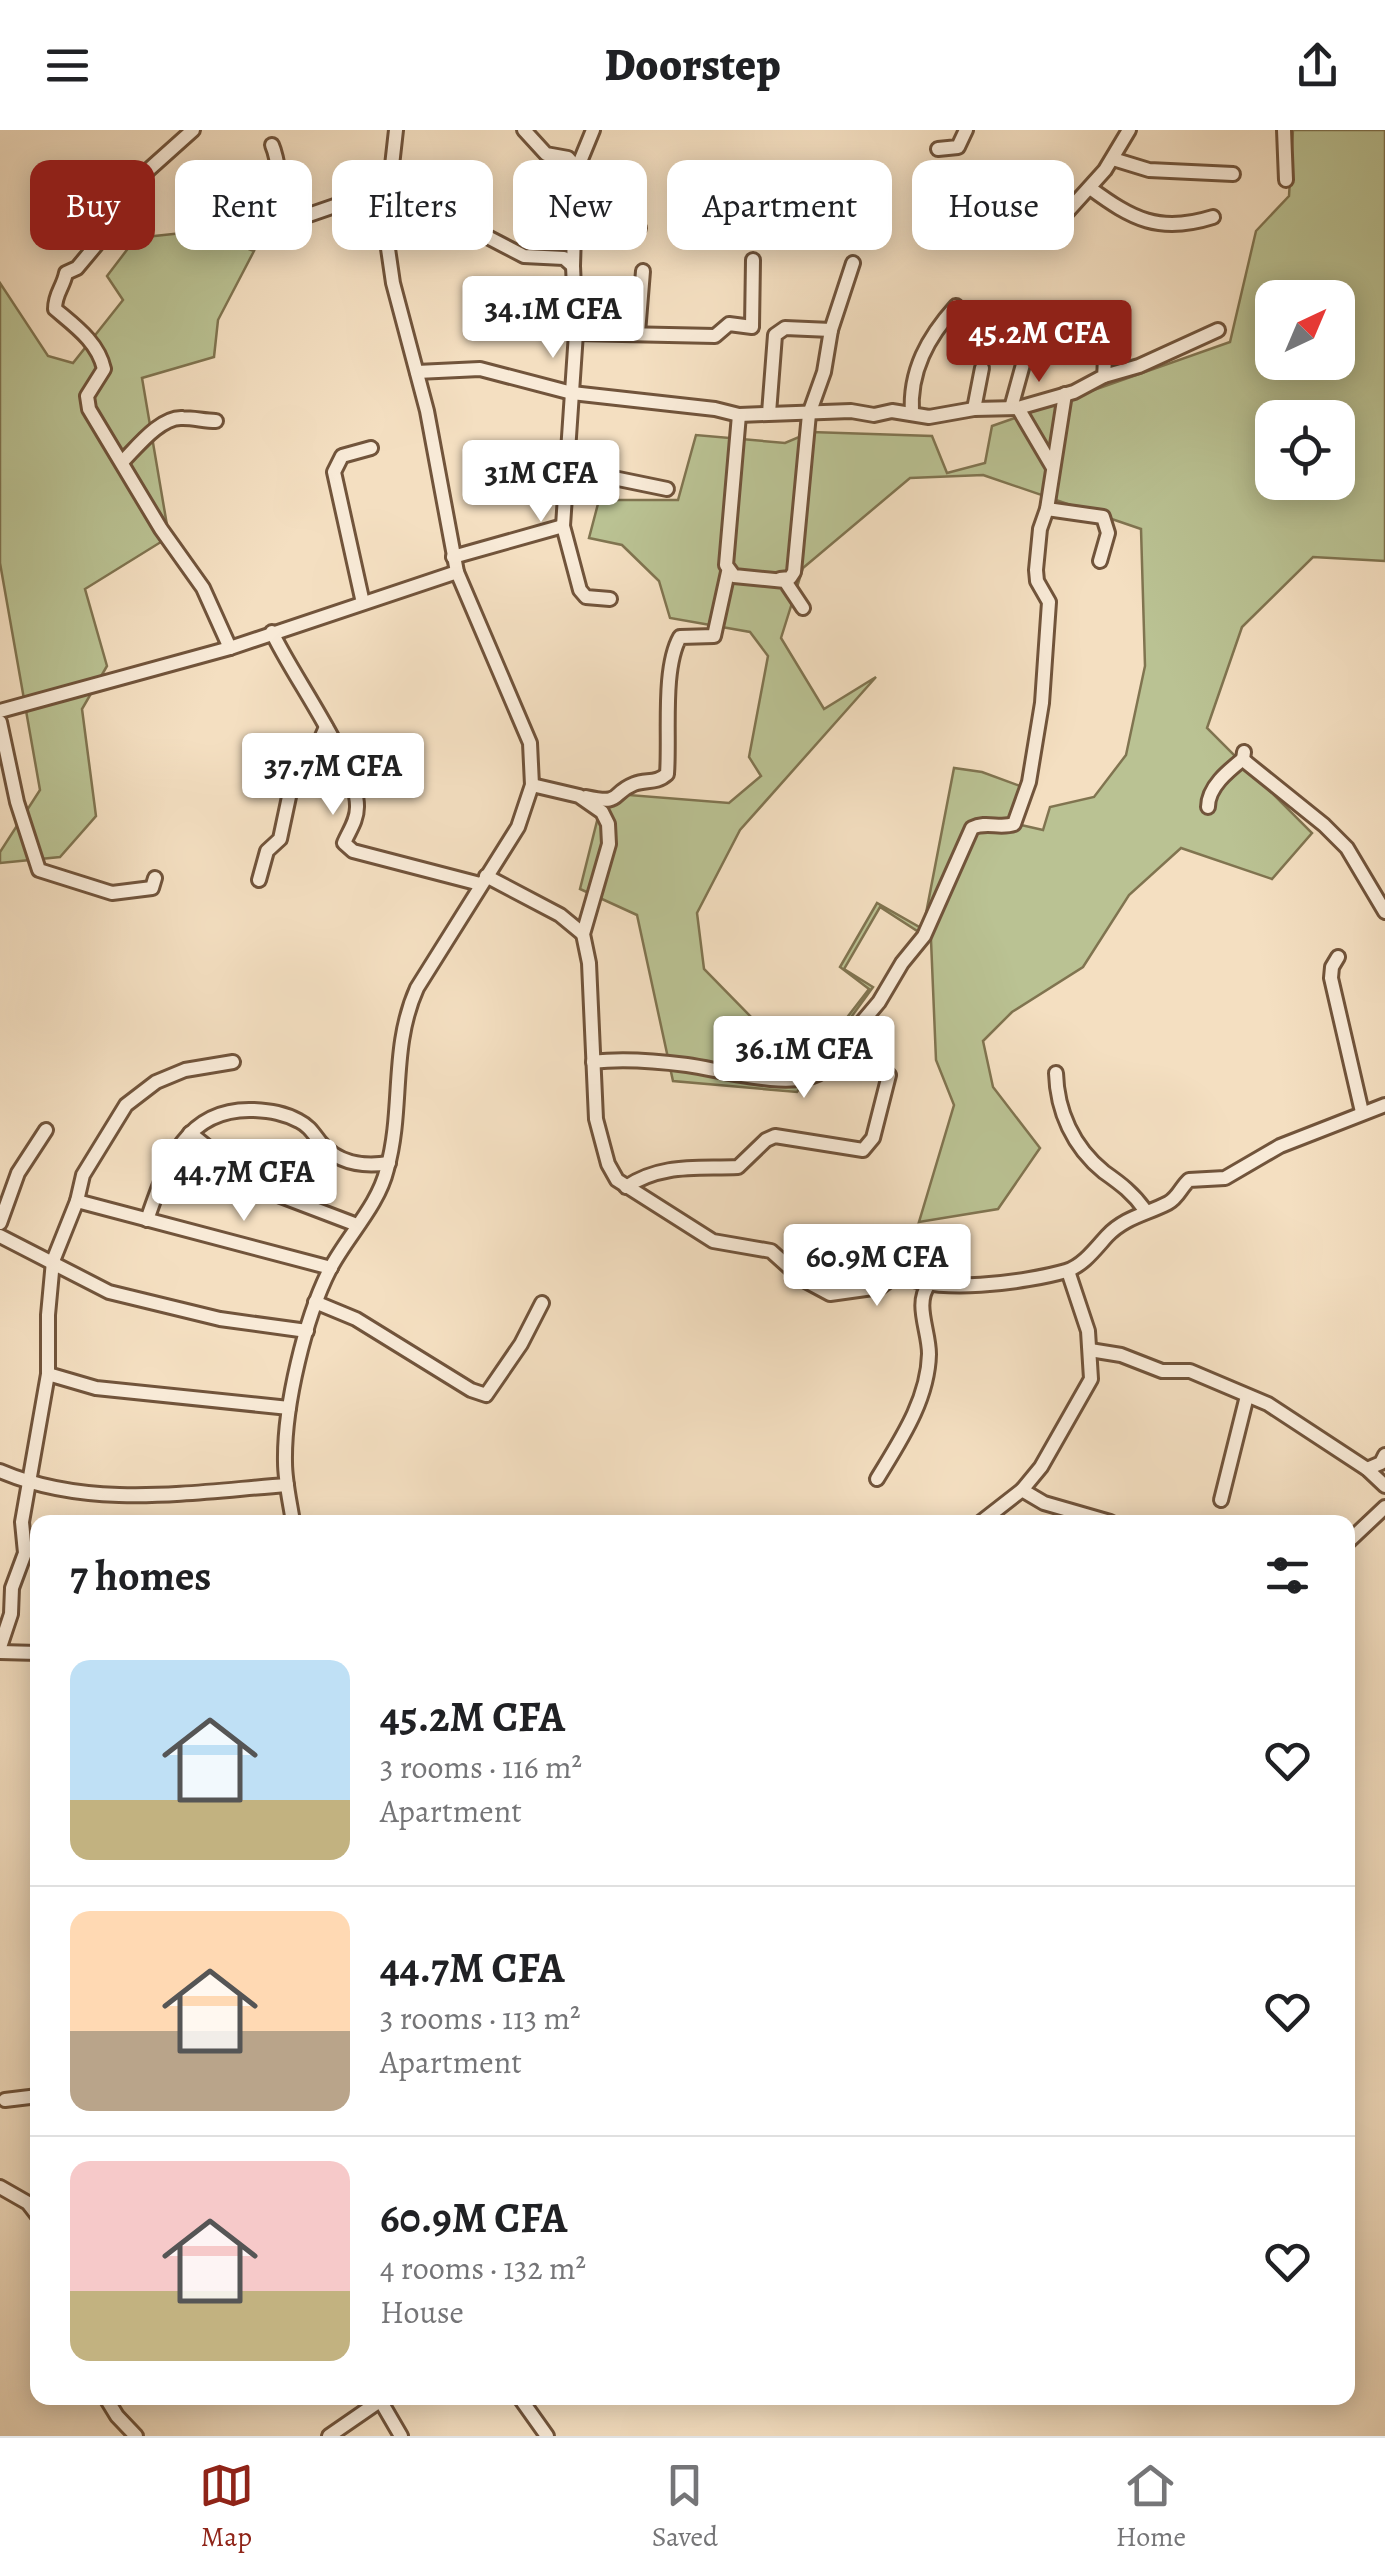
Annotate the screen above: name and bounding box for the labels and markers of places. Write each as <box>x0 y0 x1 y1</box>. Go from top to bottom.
pin: 34.1M CFA <box>439 276 667 361</box>
pin: 45.2M CFA <box>925 300 1153 385</box>
pin: 31M CFA <box>449 440 633 525</box>
pin: 37.7M CFA <box>219 733 447 818</box>
pin: 36.1M CFA <box>690 1016 918 1101</box>
pin: 44.7M CFA <box>130 1139 358 1224</box>
pin: 60.9M CFA <box>763 1224 991 1309</box>

